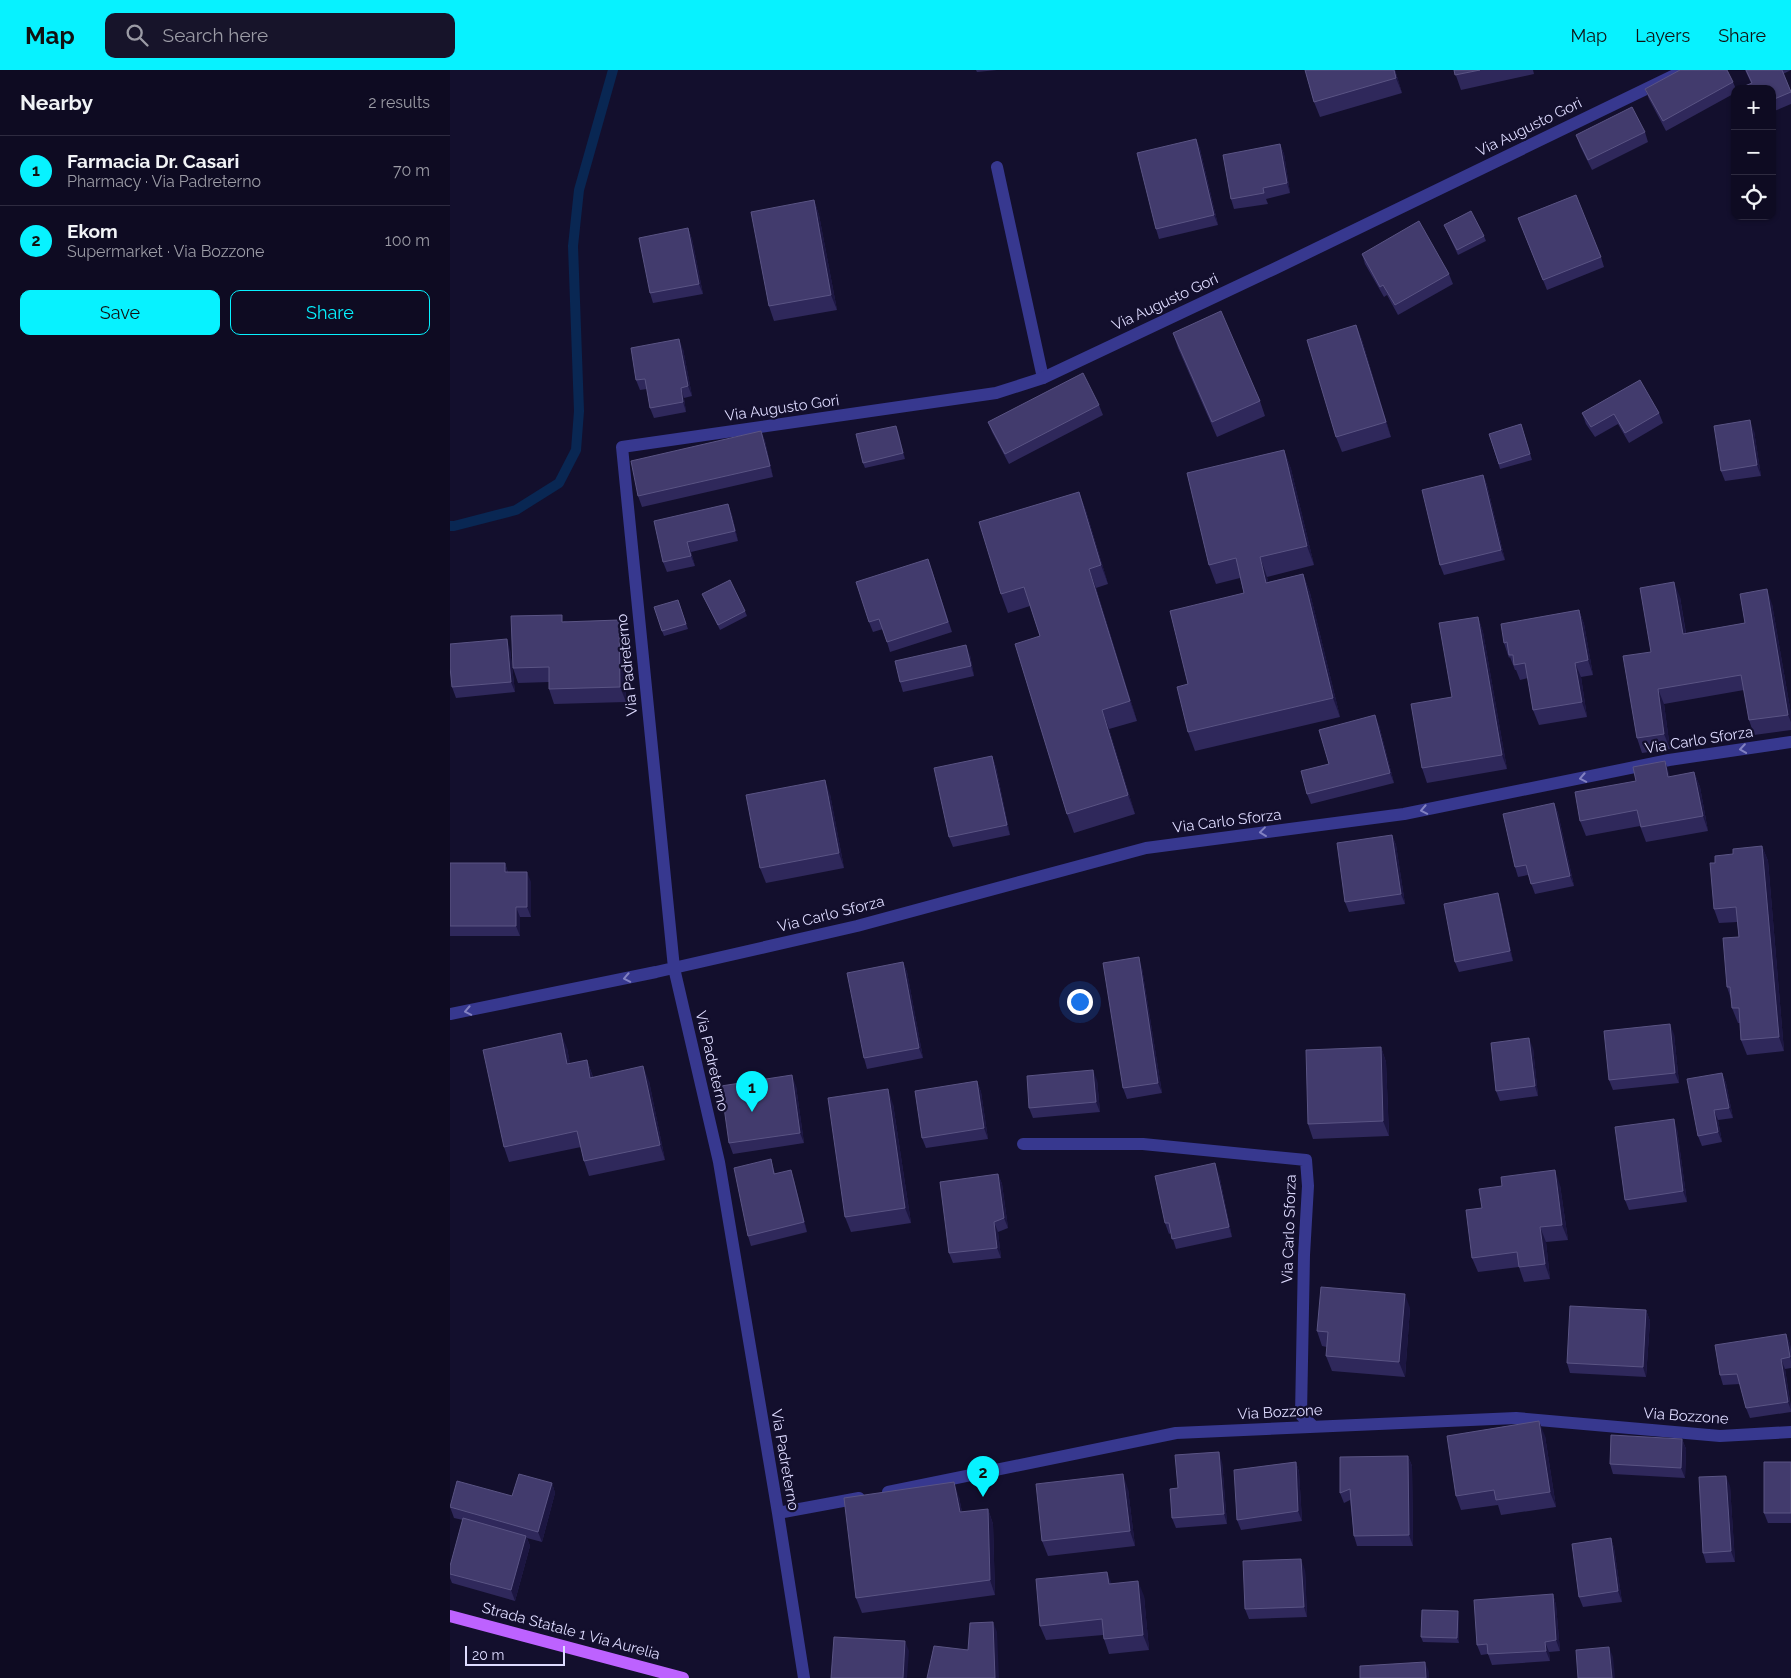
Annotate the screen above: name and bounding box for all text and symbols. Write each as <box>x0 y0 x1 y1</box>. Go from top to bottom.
search box <box>105 13 455 58</box>
text: Map <box>25 21 75 50</box>
icon: search <box>123 21 151 49</box>
text: Search here <box>163 24 268 46</box>
text: Map <box>1571 25 1607 46</box>
text: Layers <box>1635 25 1690 46</box>
text: Share <box>1718 25 1766 46</box>
map controls <box>1731 85 1776 220</box>
button: + <box>1731 85 1776 130</box>
text: Nearby <box>20 90 93 115</box>
text: 2 results <box>368 93 430 112</box>
street label: Via Augusto Gori <box>1473 94 1585 160</box>
button: − <box>1731 130 1776 175</box>
text: Farmacia Dr. Casari <box>67 150 239 172</box>
text: 1 <box>32 161 40 180</box>
text: 70 m <box>393 161 430 180</box>
text: Pharmacy · Via Padreterno <box>67 172 261 191</box>
button: locate <box>1731 175 1776 220</box>
text: Ekom <box>67 220 118 242</box>
text: 2 <box>31 231 41 250</box>
text: 100 m <box>385 231 430 250</box>
text: Supermarket · Via Bozzone <box>67 242 264 261</box>
street label: Via Augusto Gori <box>1109 270 1221 334</box>
button: Save <box>20 290 220 335</box>
button: Share <box>230 290 430 335</box>
street label: Via Augusto Gori <box>724 391 840 425</box>
street label: Via Padreterno <box>613 613 641 717</box>
street label: Via Carlo Sforza <box>1644 723 1754 757</box>
one-way arrow <box>1738 744 1747 754</box>
one-way arrow <box>1578 772 1587 783</box>
one-way arrow <box>1419 804 1428 815</box>
street label: Via Carlo Sforza <box>1172 805 1282 837</box>
one-way arrow <box>1258 827 1267 837</box>
street label: Via Carlo Sforza <box>776 892 886 936</box>
one-way arrow <box>622 973 631 983</box>
your location <box>1067 989 1093 1015</box>
one-way arrow <box>463 1005 472 1015</box>
street label: Via Padreterno <box>692 1009 732 1113</box>
pin: 1 <box>736 1071 768 1112</box>
street label: Via Carlo Sforza <box>1278 1174 1300 1284</box>
street label: Via Bozzone <box>1237 1401 1323 1423</box>
street label: Via Bozzone <box>1643 1404 1729 1428</box>
street label: Via Padreterno <box>767 1408 803 1512</box>
pin: 2 <box>967 1456 999 1497</box>
street label: Strada Statale 1 Via Aurelia <box>480 1599 662 1663</box>
scale bar <box>465 1643 565 1666</box>
text: 20 m <box>472 1647 504 1663</box>

